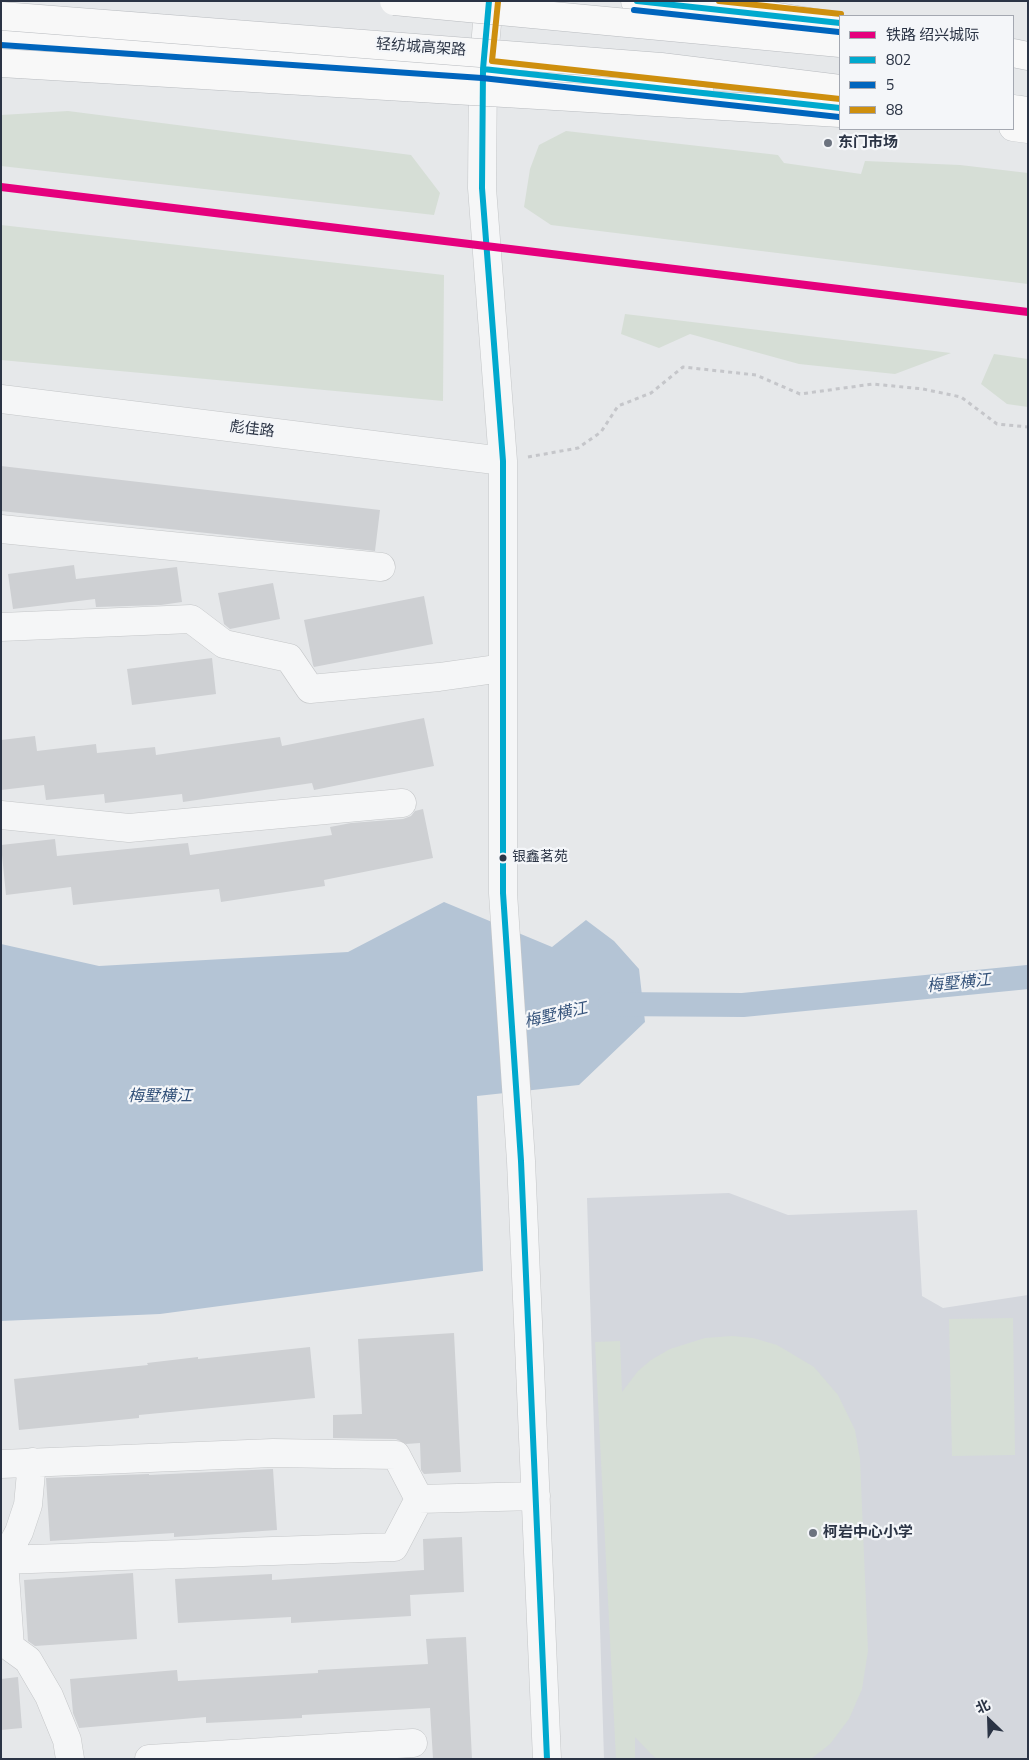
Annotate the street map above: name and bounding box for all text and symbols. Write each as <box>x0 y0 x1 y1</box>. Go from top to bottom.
legend <box>839 15 1014 130</box>
text: 铁路 绍兴城际 <box>886 23 979 46</box>
street label: 轻纺城高架路 <box>375 36 467 60</box>
text: 802 <box>886 48 911 71</box>
text: 5 <box>886 73 894 96</box>
text: 88 <box>886 98 903 121</box>
place label: 东门市场 <box>838 134 898 152</box>
marker: 东门市场 <box>822 137 834 149</box>
street label: 彪佳路 <box>229 418 275 442</box>
place label: 银鑫茗苑 <box>512 850 568 866</box>
marker: 银鑫茗苑 <box>498 853 508 863</box>
water label: 梅墅横江 <box>926 971 992 997</box>
water label: 梅墅横江 <box>523 999 589 1033</box>
water label: 梅墅横江 <box>128 1087 192 1107</box>
place label: 柯岩中心小学 <box>823 1524 913 1542</box>
marker: 柯岩中心小学 <box>807 1527 819 1539</box>
text: 北 <box>972 1693 993 1718</box>
north arrow <box>964 1695 1014 1745</box>

